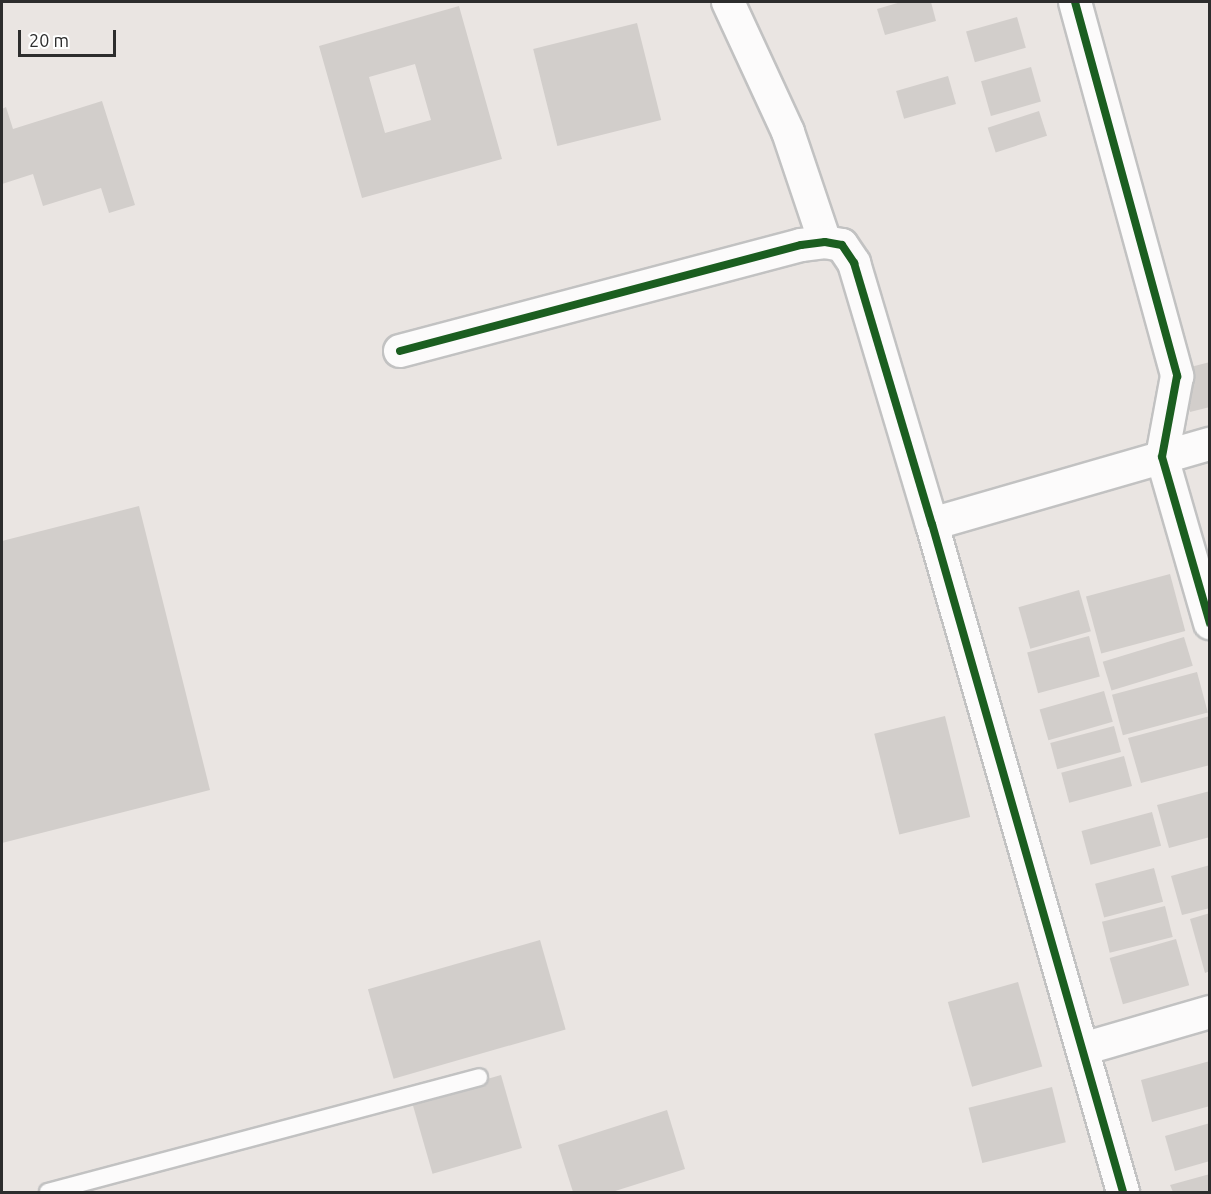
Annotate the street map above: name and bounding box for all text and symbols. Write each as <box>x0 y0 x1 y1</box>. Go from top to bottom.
scale bar <box>21 18 118 56</box>
text: 20 m <box>29 30 69 50</box>

